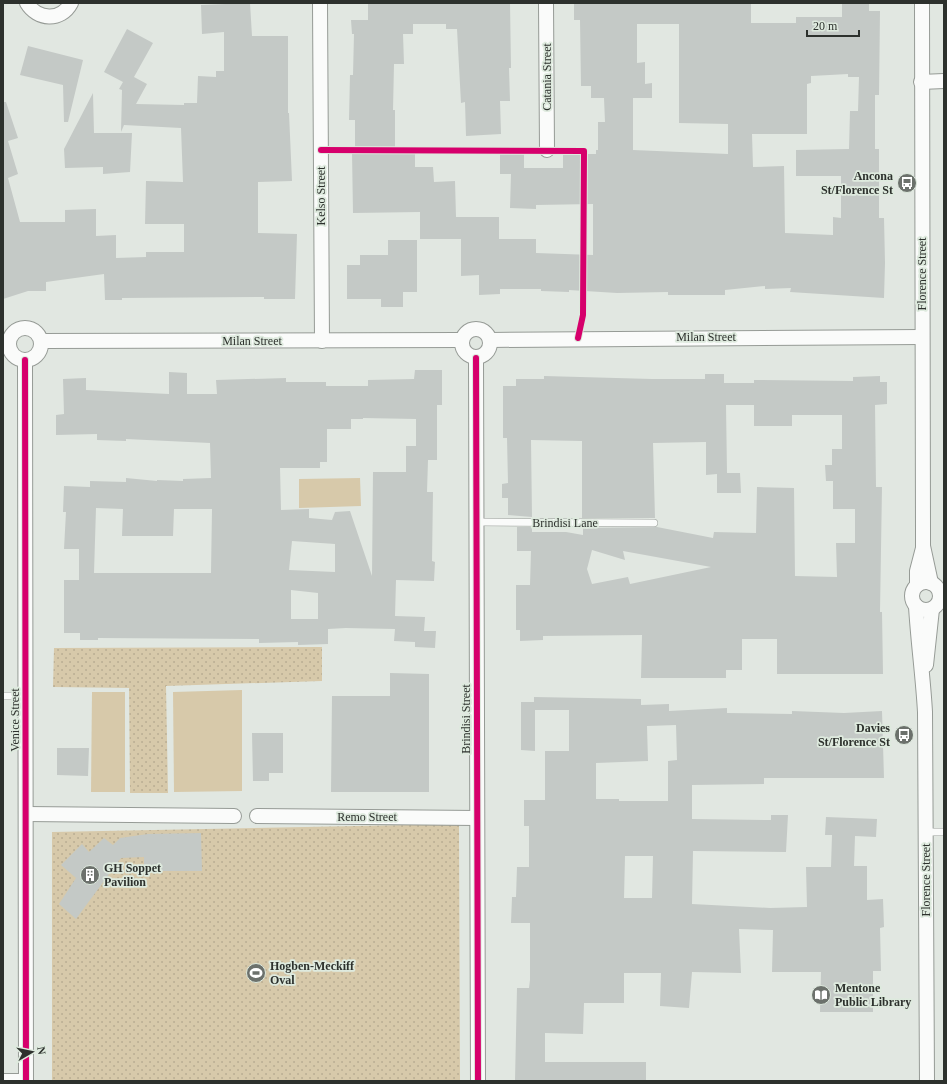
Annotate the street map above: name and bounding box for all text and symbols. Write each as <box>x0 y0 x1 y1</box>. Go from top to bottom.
scale bar <box>807 12 859 38</box>
text: 20 m <box>813 19 838 33</box>
street label: Catania Street <box>540 43 554 111</box>
street label: Kelso Street <box>314 166 328 226</box>
place label: Ancona St/Florence St <box>821 169 893 197</box>
bus stop icon: Ancona St/Florence St <box>896 172 918 194</box>
street label: Florence Street <box>915 237 929 310</box>
street label: Milan Street <box>676 330 736 344</box>
street label: Milan Street <box>222 334 282 348</box>
street label: Brindisi Lane <box>532 516 598 530</box>
street label: Brindisi Street <box>459 684 473 754</box>
street label: Venice Street <box>8 688 22 752</box>
place label: Davies St/Florence St <box>818 721 890 749</box>
bus stop icon: Davies St/Florence St <box>893 724 915 746</box>
street label: Remo Street <box>337 810 397 824</box>
street label: Florence Street <box>919 843 933 916</box>
place label: GH Soppet Pavilion <box>104 861 161 889</box>
building icon: GH Soppet Pavilion <box>79 864 101 886</box>
place label: Hogben-Meckiff Oval <box>270 959 355 987</box>
sports icon: Hogben-Meckiff Oval <box>245 962 267 984</box>
place label: Mentone Public Library <box>835 981 911 1009</box>
library icon: Mentone Public Library <box>810 984 832 1006</box>
north arrow <box>12 1032 52 1072</box>
text: N <box>35 1046 48 1055</box>

